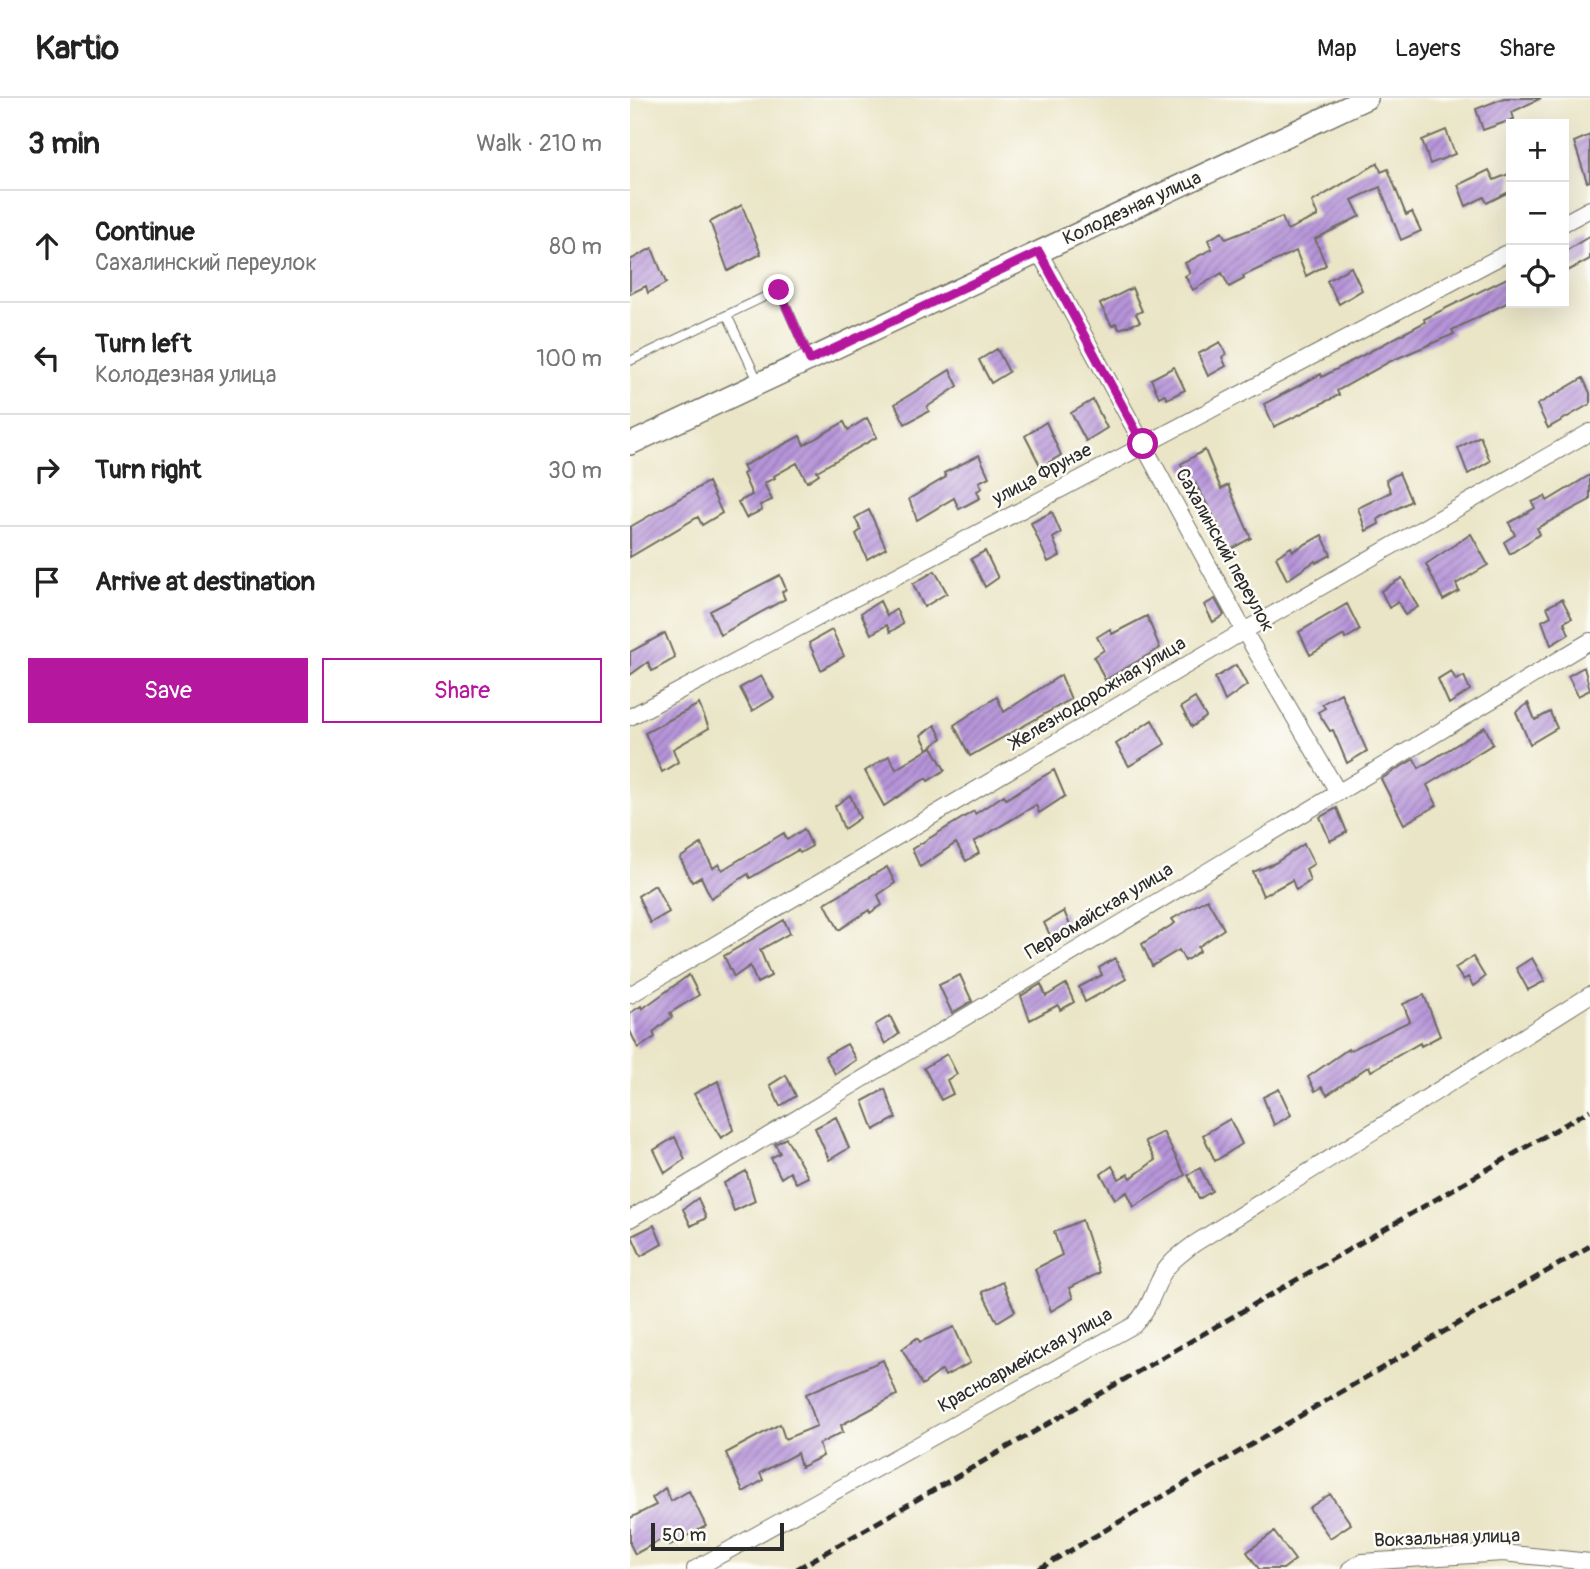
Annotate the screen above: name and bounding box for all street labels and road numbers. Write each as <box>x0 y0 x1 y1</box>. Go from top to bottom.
street label: Колодезная улица <box>1059 165 1205 251</box>
street label: улица Фрунзе <box>987 437 1096 511</box>
street label: Сахалинский переулок <box>1170 464 1280 636</box>
street label: Железнодорожная улица <box>1003 631 1190 756</box>
street label: Первомайская улица <box>1021 857 1178 965</box>
street label: Красноармейская улица <box>934 1302 1116 1418</box>
street label: Вокзальная улица <box>1374 1523 1521 1553</box>

